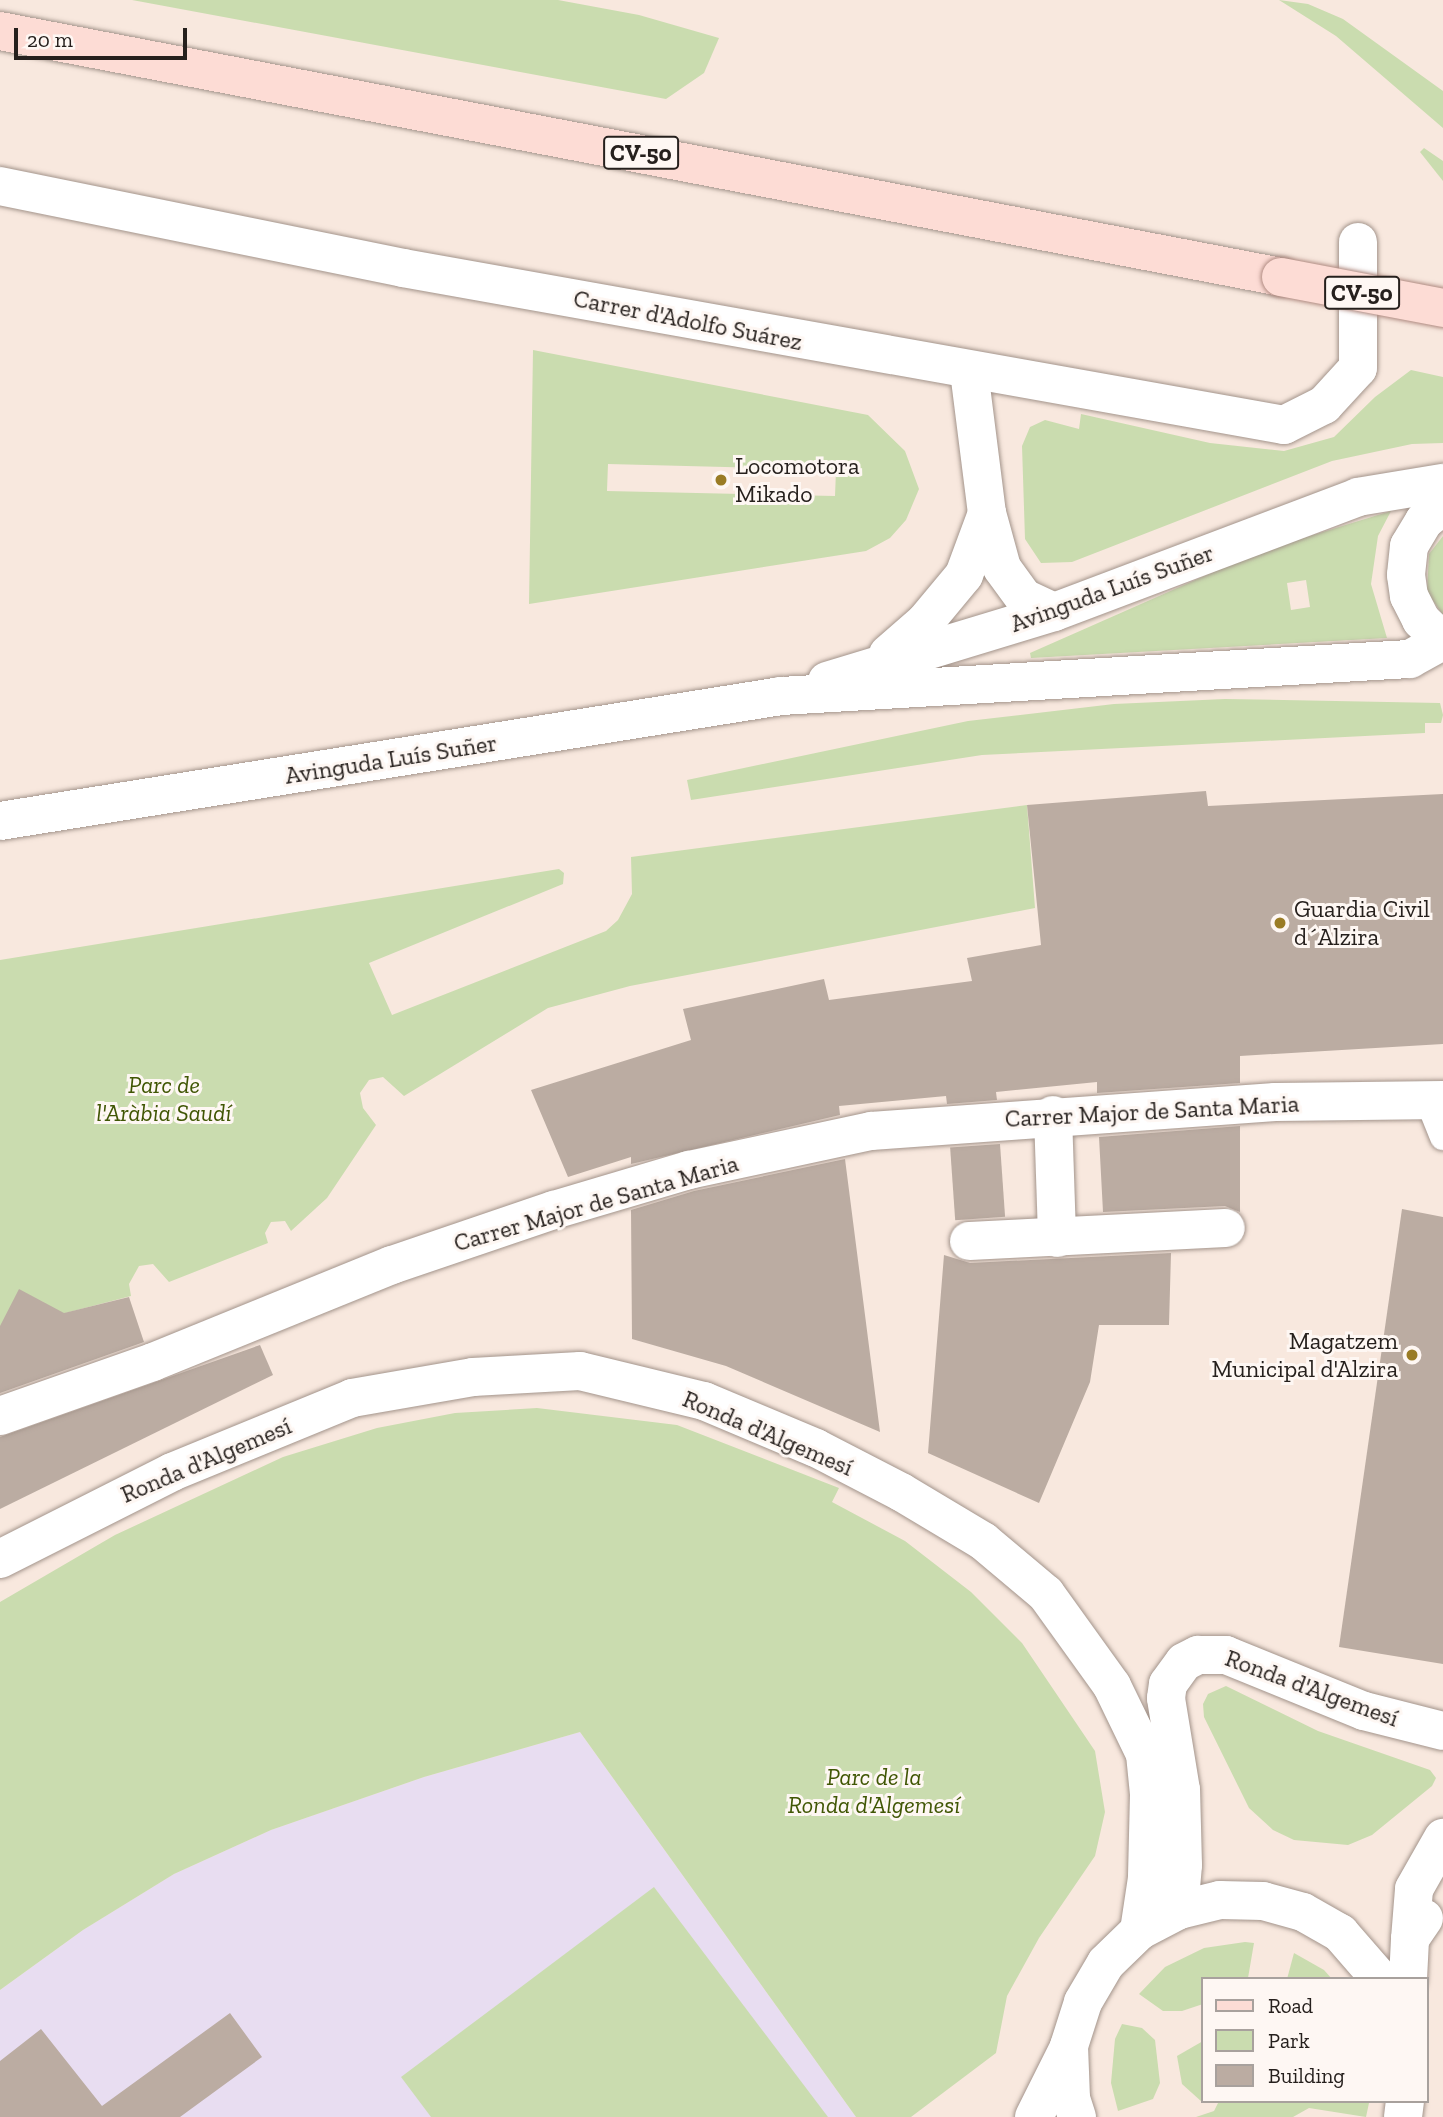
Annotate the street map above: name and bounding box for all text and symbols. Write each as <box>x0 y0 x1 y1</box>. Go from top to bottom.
scale bar <box>18 14 191 58</box>
text: 20 m <box>27 27 73 52</box>
road number: CV-50 <box>602 134 680 172</box>
road number: CV-50 <box>1324 274 1400 312</box>
street label: Carrer d'Adolfo Suárez <box>571 284 805 356</box>
place label: Locomotora Mikado <box>735 452 860 508</box>
marker: Locomotora Mikado <box>713 472 729 488</box>
street label: Avinguda Luís Suñer <box>1006 538 1218 638</box>
street label: Avinguda Luís Suñer <box>283 728 499 790</box>
place label: Guardia Civil d´Alzira <box>1294 895 1430 951</box>
marker: Guardia Civil d´Alzira <box>1272 915 1288 931</box>
park label: Parc de l'Aràbia Saudí <box>96 1071 232 1127</box>
street label: Carrer Major de Santa Maria <box>1004 1089 1300 1133</box>
street label: Carrer Major de Santa Maria <box>450 1148 742 1258</box>
place label: Magatzem Municipal d'Alzira <box>1211 1327 1398 1383</box>
marker: Magatzem Municipal d'Alzira <box>1404 1347 1420 1363</box>
street label: Ronda d'Algemesí <box>678 1384 858 1482</box>
street label: Ronda d'Algemesí <box>116 1411 296 1509</box>
street label: Ronda d'Algemesí <box>1221 1643 1403 1733</box>
park label: Parc de la Ronda d'Algemesí <box>788 1763 960 1819</box>
legend <box>1202 1977 1429 2103</box>
text: Road <box>1268 1993 1313 2018</box>
text: Park <box>1268 2028 1310 2053</box>
text: Building <box>1268 2063 1345 2088</box>

